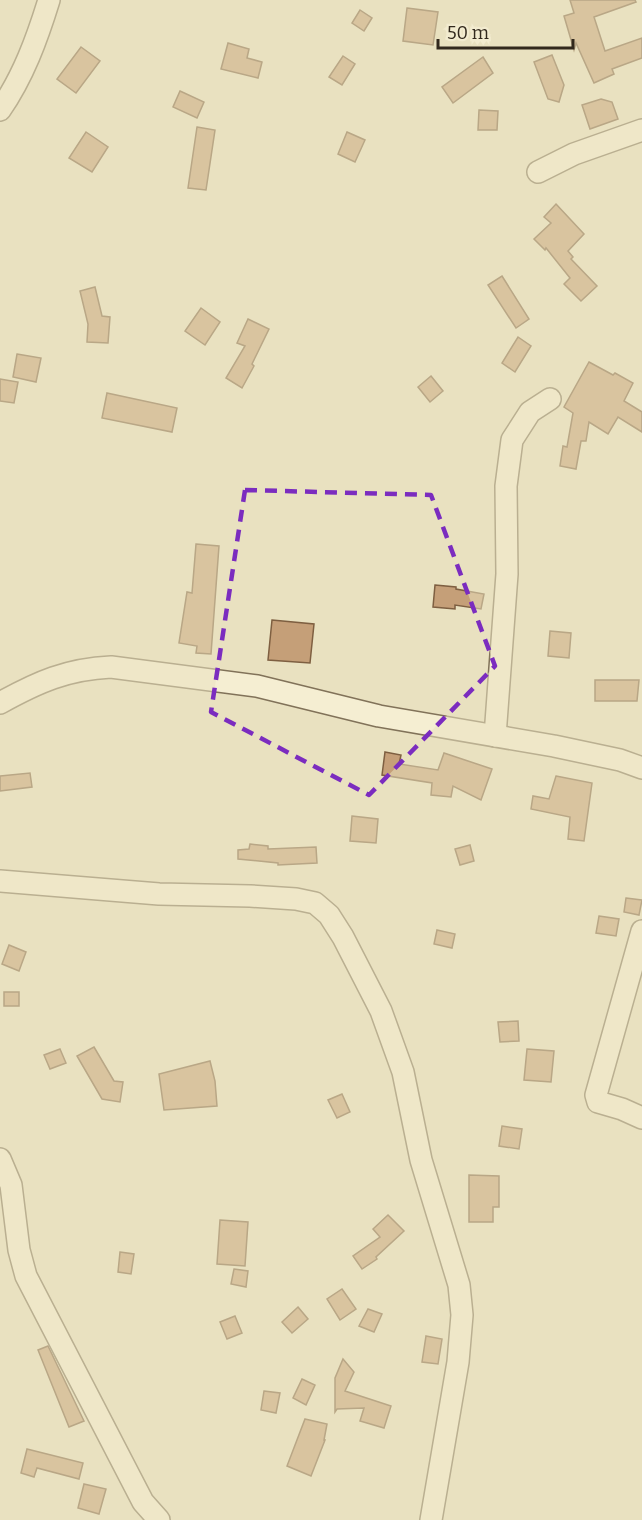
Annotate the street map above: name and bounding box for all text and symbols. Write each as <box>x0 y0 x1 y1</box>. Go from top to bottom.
scale bar <box>438 12 573 50</box>
text: 50 m <box>447 22 489 44</box>

